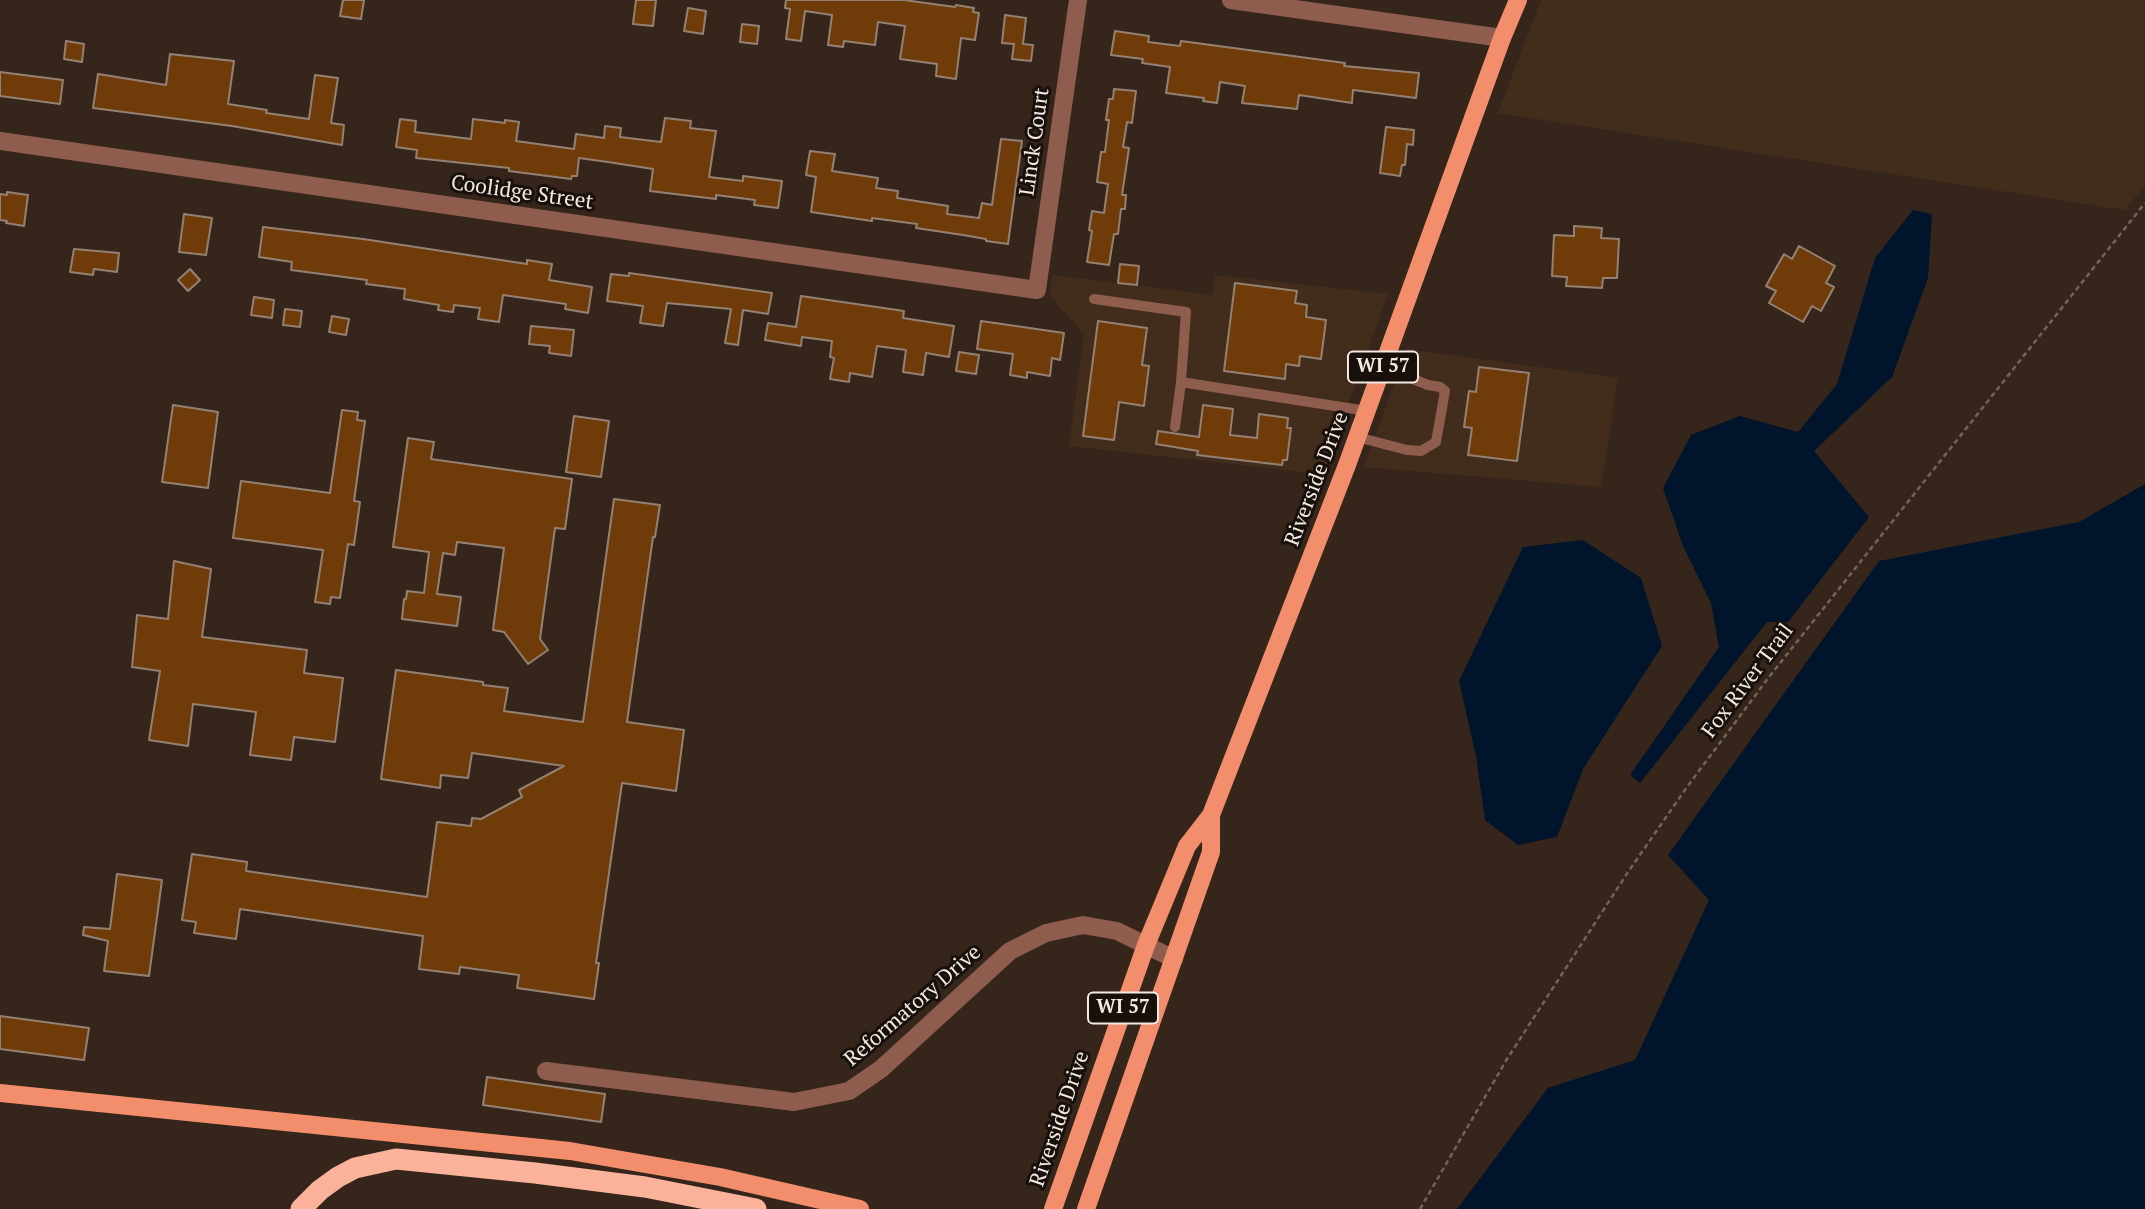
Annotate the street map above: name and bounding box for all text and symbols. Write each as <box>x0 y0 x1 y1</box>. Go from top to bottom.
street label: Linck Court <box>1015 86 1055 198</box>
street label: Coolidge Street <box>449 171 595 215</box>
road number: WI 57 <box>1348 352 1418 382</box>
street label: Riverside Drive <box>1280 408 1354 550</box>
street label: Fox River Trail <box>1697 619 1799 743</box>
street label: Reformatory Drive <box>840 940 986 1072</box>
road number: WI 57 <box>1088 992 1158 1024</box>
street label: Riverside Drive <box>1025 1048 1095 1190</box>

